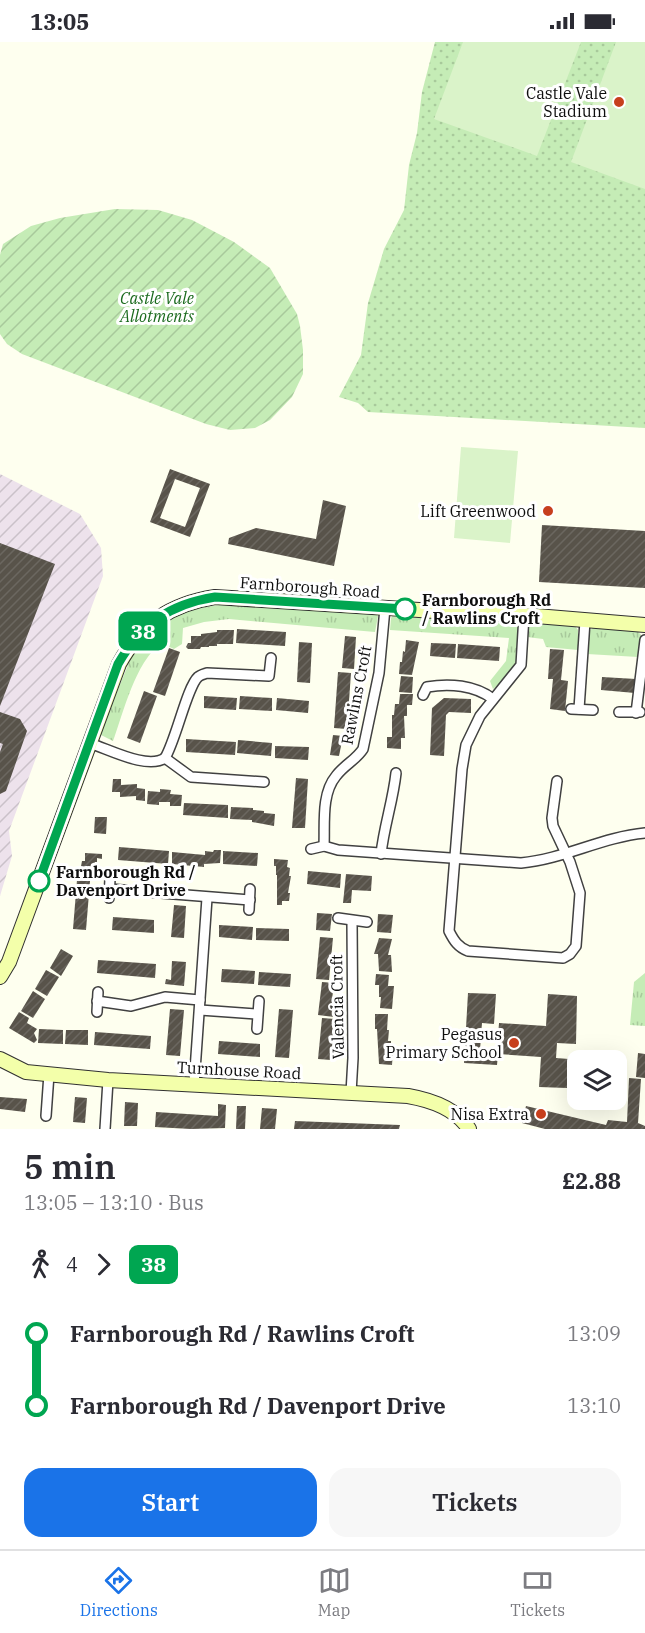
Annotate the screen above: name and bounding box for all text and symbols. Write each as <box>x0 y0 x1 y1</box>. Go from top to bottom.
text: 13:05 <box>30 7 89 36</box>
place label: Castle Vale Stadium <box>526 83 607 121</box>
marker: Castle Vale Stadium <box>612 95 626 109</box>
park label: Castle Vale Allotments <box>119 288 194 326</box>
place label: Lift Greenwood <box>420 501 536 521</box>
marker: Lift Greenwood <box>541 504 555 518</box>
street label: Farnborough Road <box>239 572 381 602</box>
place label: Farnborough Rd / Rawlins Croft <box>422 590 551 628</box>
marker: Farnborough Rd / Rawlins Croft <box>394 598 416 620</box>
line badge: 38 <box>116 612 170 650</box>
text: 38 <box>130 617 156 645</box>
street label: Rawlins Croft <box>337 643 375 746</box>
place label: Farnborough Rd / Davenport Drive <box>56 862 196 900</box>
marker: Farnborough Rd / Davenport Drive <box>28 870 50 892</box>
street label: Valencia Croft <box>326 954 348 1060</box>
place label: Pegasus Primary School <box>386 1024 502 1062</box>
marker: Pegasus Primary School <box>507 1036 521 1050</box>
map controls <box>567 1050 627 1110</box>
button: layers <box>567 1050 627 1110</box>
street label: Turnhouse Road <box>176 1057 302 1083</box>
place label: Nisa Extra <box>451 1104 529 1124</box>
marker: Nisa Extra <box>534 1107 548 1121</box>
text: 5 min <box>24 1145 116 1188</box>
text: £2.88 <box>562 1166 621 1195</box>
text: 13:05 – 13:10 · Bus <box>24 1189 204 1216</box>
icon: walk <box>24 1248 57 1281</box>
icon: forward <box>87 1248 120 1281</box>
text: 38 <box>141 1250 166 1278</box>
text: 4 <box>66 1251 78 1278</box>
text: Farnborough Rd / Rawlins Croft <box>70 1319 415 1348</box>
text: 13:09 <box>567 1320 621 1347</box>
text: Farnborough Rd / Davenport Drive <box>70 1391 446 1420</box>
text: 13:10 <box>567 1392 621 1419</box>
button: Start <box>24 1468 317 1537</box>
button: Tickets <box>329 1468 621 1537</box>
tab: Directions <box>80 1564 158 1620</box>
tab: Map <box>318 1564 351 1620</box>
tab: Tickets <box>510 1564 565 1620</box>

